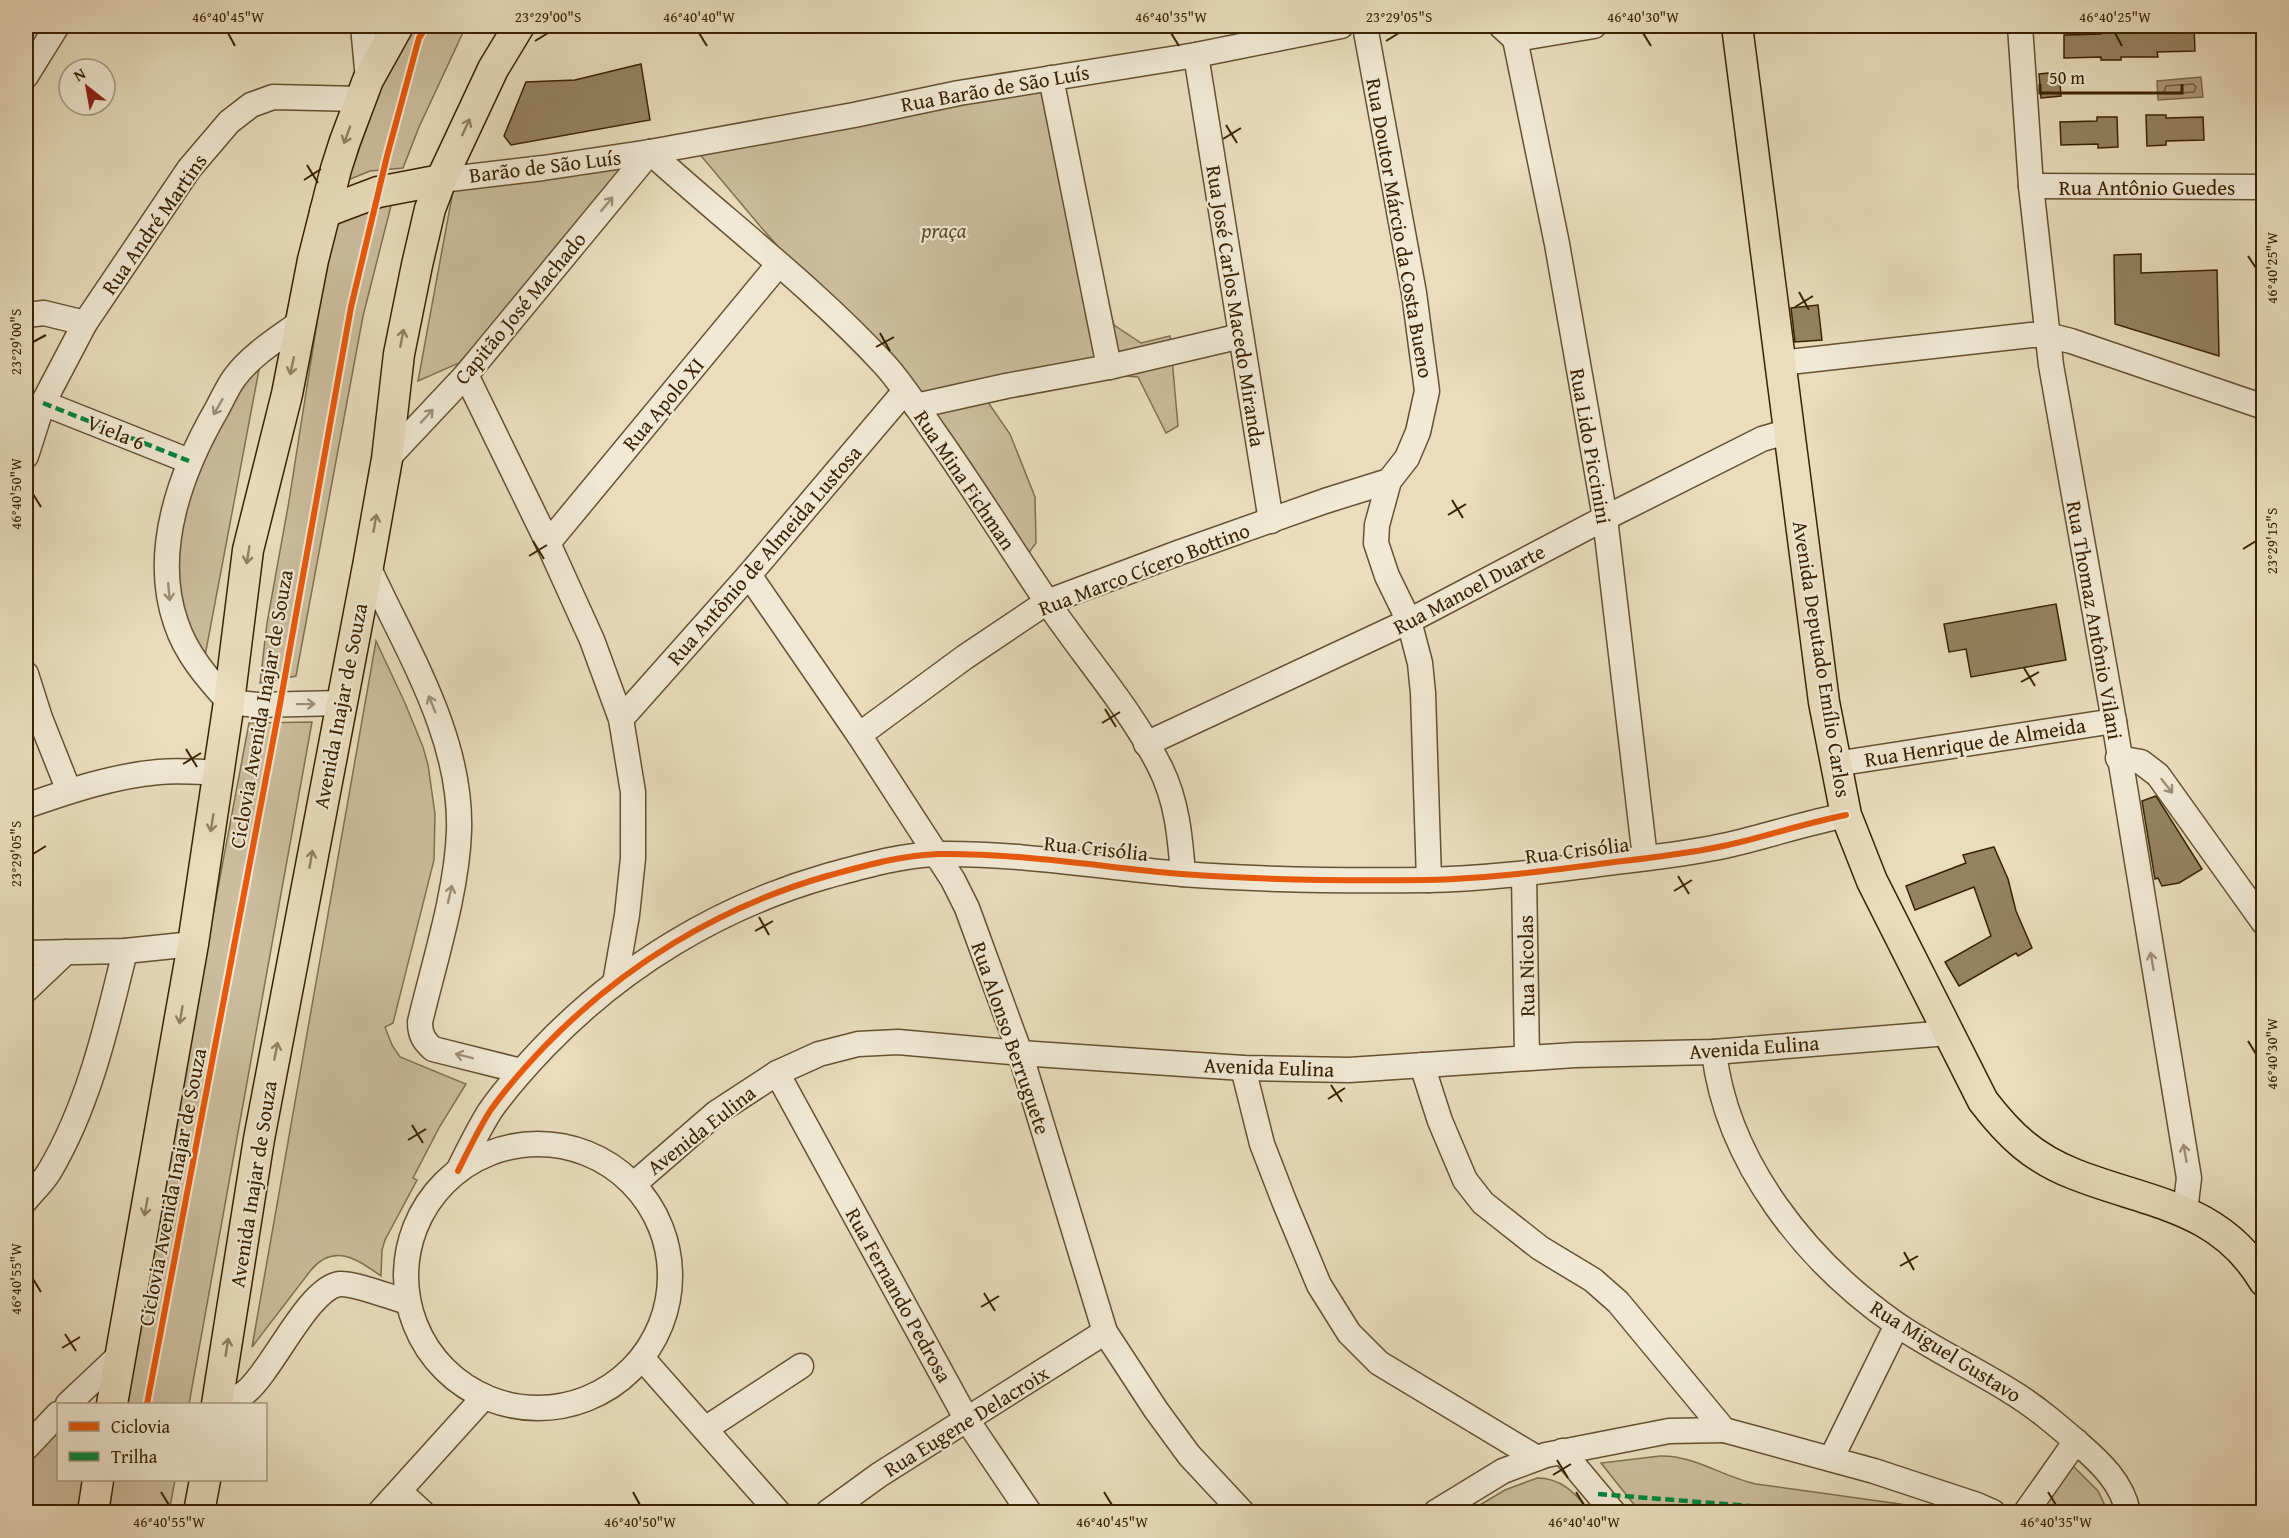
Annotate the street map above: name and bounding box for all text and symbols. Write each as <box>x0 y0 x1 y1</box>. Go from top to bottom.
text: 46°40'45"W <box>192 6 264 27</box>
text: 23°29'00"S <box>515 6 581 27</box>
text: 46°40'40"W <box>663 6 735 27</box>
text: 46°40'35"W <box>1135 6 1207 27</box>
text: 23°29'05"S <box>1366 6 1432 27</box>
text: 46°40'30"W <box>1607 6 1679 27</box>
text: 46°40'25"W <box>2079 6 2151 27</box>
street label: Rua Barão de São Luís <box>898 56 1092 120</box>
north arrow <box>57 57 117 117</box>
scale bar <box>2040 57 2182 95</box>
text: N <box>69 61 90 87</box>
text: 50 m <box>2049 64 2085 91</box>
street label: Rua Doutor Márcio da Costa Bueno <box>1358 76 1442 380</box>
one-way arrow <box>460 118 472 136</box>
one-way arrow <box>341 125 352 144</box>
street label: Barão de São Luís <box>467 141 623 191</box>
street label: Rua André Martins <box>94 147 214 301</box>
street label: Rua José Carlos Macedo Miranda <box>1198 163 1274 449</box>
street label: Rua Antônio Guedes <box>2059 172 2235 203</box>
one-way arrow <box>601 196 614 212</box>
park label: praça <box>920 215 967 246</box>
street label: Capitão José Machado <box>447 225 593 391</box>
text: 46°40'25"W <box>2261 232 2282 304</box>
text: 23°29'00"S <box>5 309 26 375</box>
one-way arrow <box>397 329 408 349</box>
street label: Rua Apolo XI <box>615 351 711 457</box>
one-way arrow <box>286 355 297 375</box>
street label: Rua Lido Piccinini <box>1562 366 1620 526</box>
one-way arrow <box>212 397 223 415</box>
street label: Rua Mina Fichman <box>907 404 1024 557</box>
street label: Viela 6 <box>82 406 150 458</box>
one-way arrow <box>420 409 434 424</box>
street label: Rua Antônio de Almeida Lustosa <box>659 438 869 672</box>
text: 46°40'50"W <box>5 458 26 530</box>
street label: Rua Thomaz Antônio Vilani <box>2059 498 2131 742</box>
text: 23°29'15"S <box>2261 508 2282 574</box>
one-way arrow <box>370 514 381 533</box>
street label: Rua Marco Cícero Bottino <box>1034 514 1254 624</box>
street label: Avenida Deputado Emílio Carlos <box>1785 518 1859 800</box>
street label: Rua Manoel Duarte <box>1388 536 1551 642</box>
one-way arrow <box>242 545 253 565</box>
street label: Ciclovia Avenida Inajar de Souza <box>221 567 301 851</box>
one-way arrow <box>164 581 175 601</box>
street label: Avenida Inajar de Souza <box>305 600 375 812</box>
one-way arrow <box>426 695 437 714</box>
one-way arrow <box>295 698 315 710</box>
street label: Rua Henrique de Almeida <box>1862 709 2088 775</box>
one-way arrow <box>2160 778 2173 794</box>
one-way arrow <box>206 812 217 832</box>
text: 23°29'05"S <box>5 821 26 887</box>
street label: Rua Crisólia <box>1042 827 1150 869</box>
street label: Rua Crisólia <box>1523 828 1631 872</box>
one-way arrow <box>306 850 317 869</box>
one-way arrow <box>445 885 456 904</box>
street label: Rua Nicolas <box>1510 915 1542 1017</box>
street label: Rua Alonso Berruguete <box>963 937 1059 1139</box>
one-way arrow <box>2147 951 2158 971</box>
one-way arrow <box>175 1005 186 1024</box>
text: 46°40'30"W <box>2261 1018 2282 1090</box>
street label: Avenida Eulina <box>1688 1027 1820 1067</box>
one-way arrow <box>271 1041 282 1061</box>
street label: Ciclovia Avenida Inajar de Souza <box>130 1045 214 1329</box>
street label: Avenida Eulina <box>1203 1049 1335 1085</box>
one-way arrow <box>455 1050 474 1062</box>
street label: Avenida Inajar de Souza <box>221 1078 285 1290</box>
street label: Avenida Eulina <box>640 1078 762 1182</box>
one-way arrow <box>2179 1144 2190 1163</box>
one-way arrow <box>140 1197 151 1216</box>
street label: Rua Fernando Pedrosa <box>838 1202 960 1388</box>
text: 46°40'55"W <box>5 1243 26 1315</box>
street label: Rua Miguel Gustavo <box>1864 1292 2028 1410</box>
one-way arrow <box>221 1337 232 1357</box>
street label: Rua Eugene Delacroix <box>877 1357 1055 1484</box>
legend <box>57 1403 267 1481</box>
text: Ciclovia <box>111 1413 170 1440</box>
text: Trilha <box>111 1443 158 1470</box>
text: 46°40'55"W <box>133 1511 205 1532</box>
text: 46°40'50"W <box>604 1511 676 1532</box>
text: 46°40'45"W <box>1076 1511 1148 1532</box>
text: 46°40'40"W <box>1548 1511 1620 1532</box>
text: 46°40'35"W <box>2020 1511 2092 1532</box>

